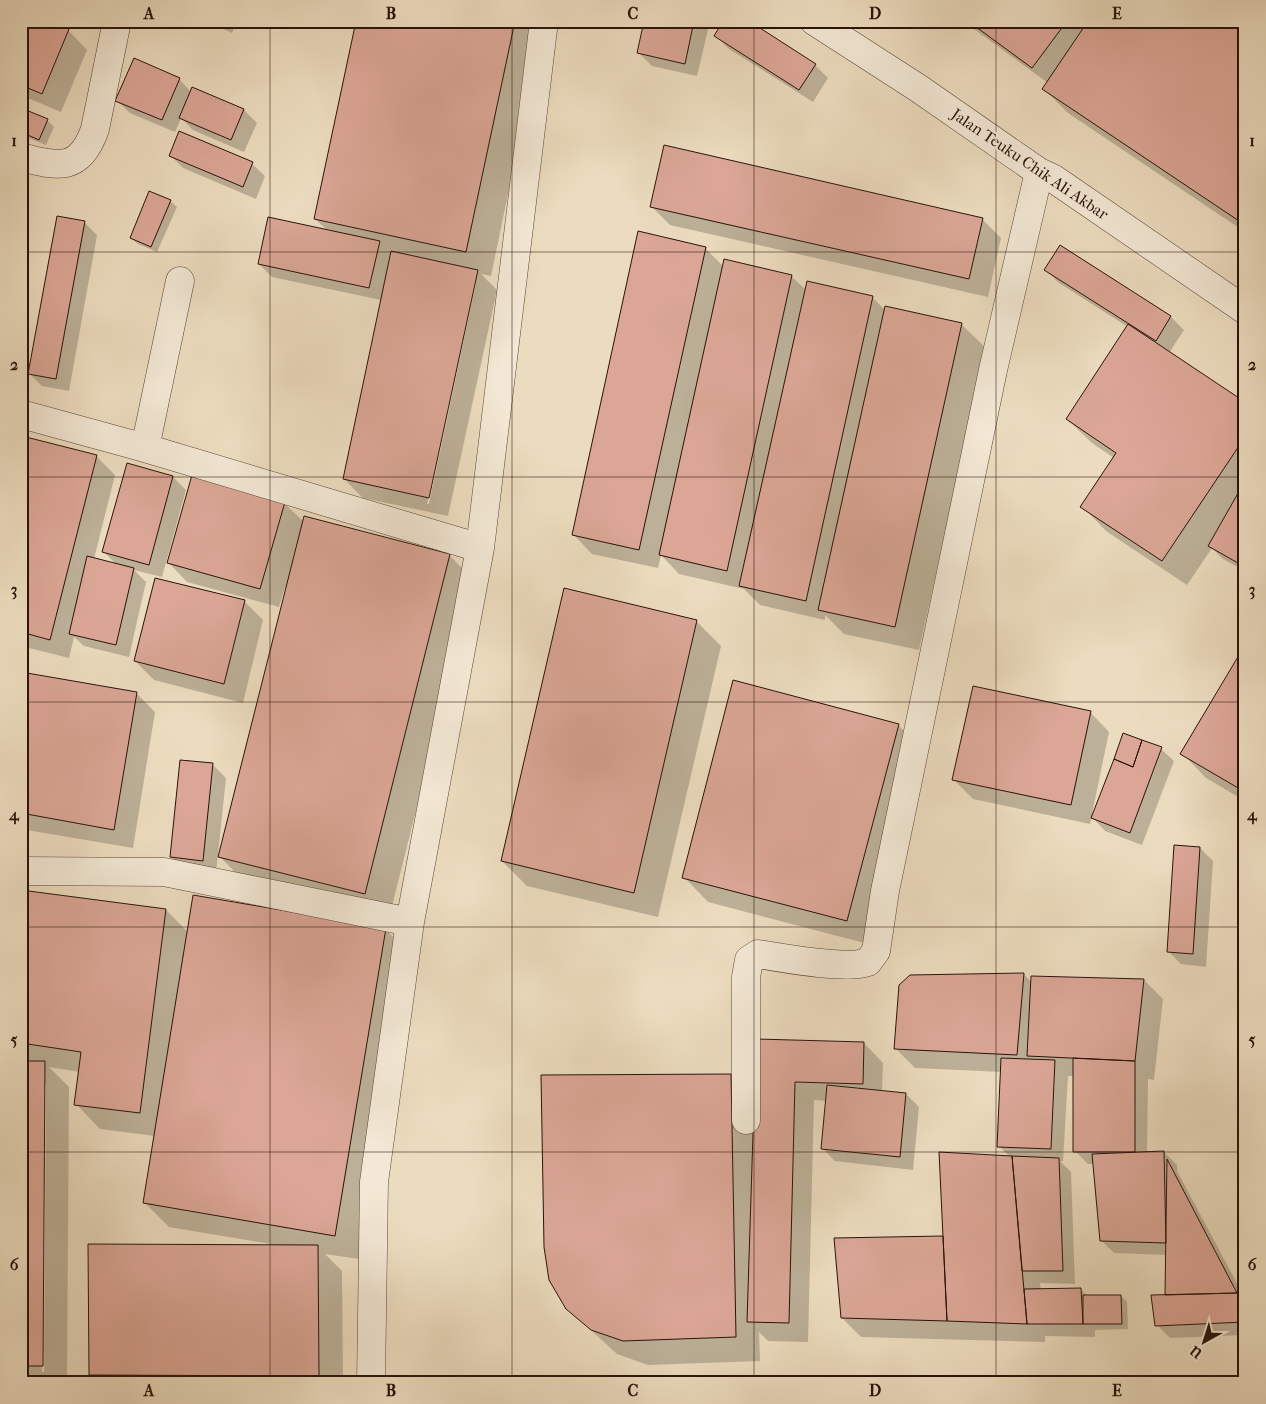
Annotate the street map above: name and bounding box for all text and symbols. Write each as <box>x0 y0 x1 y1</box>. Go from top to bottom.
text: A <box>143 4 155 23</box>
text: B <box>386 4 396 23</box>
text: C <box>628 4 639 23</box>
text: D <box>869 4 881 23</box>
text: E <box>1112 4 1122 23</box>
street label: Jalan Teuku Chik Ali Akbar <box>946 103 1112 224</box>
text: 1 <box>11 131 17 150</box>
text: 1 <box>1249 131 1255 150</box>
text: 2 <box>10 355 18 374</box>
text: 2 <box>1248 355 1256 374</box>
text: 3 <box>11 580 17 600</box>
text: 3 <box>1249 580 1255 600</box>
text: 4 <box>8 805 20 825</box>
text: 4 <box>1246 805 1258 825</box>
text: 5 <box>11 1030 18 1049</box>
text: 5 <box>1249 1030 1256 1049</box>
text: 6 <box>10 1255 19 1274</box>
text: 6 <box>1248 1255 1257 1274</box>
north arrow <box>1178 1316 1228 1366</box>
text: U <box>1186 1342 1206 1362</box>
text: A <box>143 1381 155 1400</box>
text: B <box>386 1381 396 1400</box>
text: C <box>628 1381 639 1400</box>
text: D <box>869 1381 881 1400</box>
text: E <box>1112 1381 1122 1400</box>

